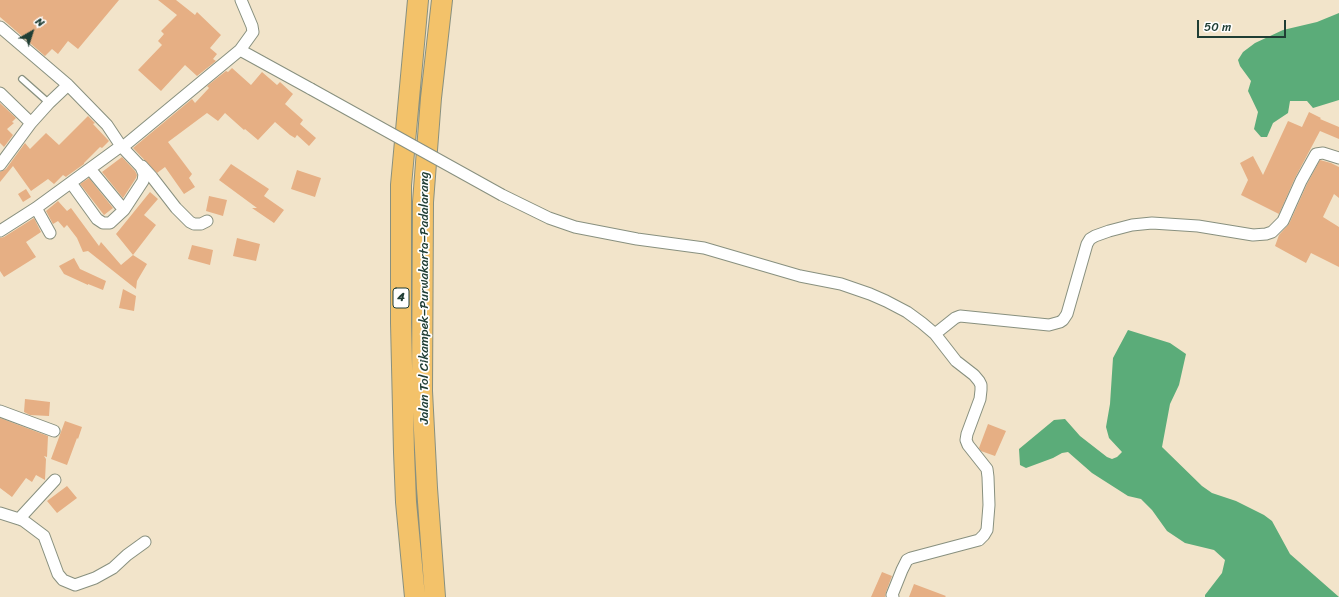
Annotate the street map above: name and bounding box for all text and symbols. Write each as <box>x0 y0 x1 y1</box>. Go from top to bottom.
north arrow <box>12 12 52 52</box>
scale bar <box>1199 12 1288 38</box>
text: N <box>31 13 49 32</box>
text: 50 m <box>1204 16 1231 38</box>
street label: Jalan Tol Cikampek–Purwakarta–Padalarang <box>417 172 433 424</box>
road number: 4 <box>393 288 409 308</box>

